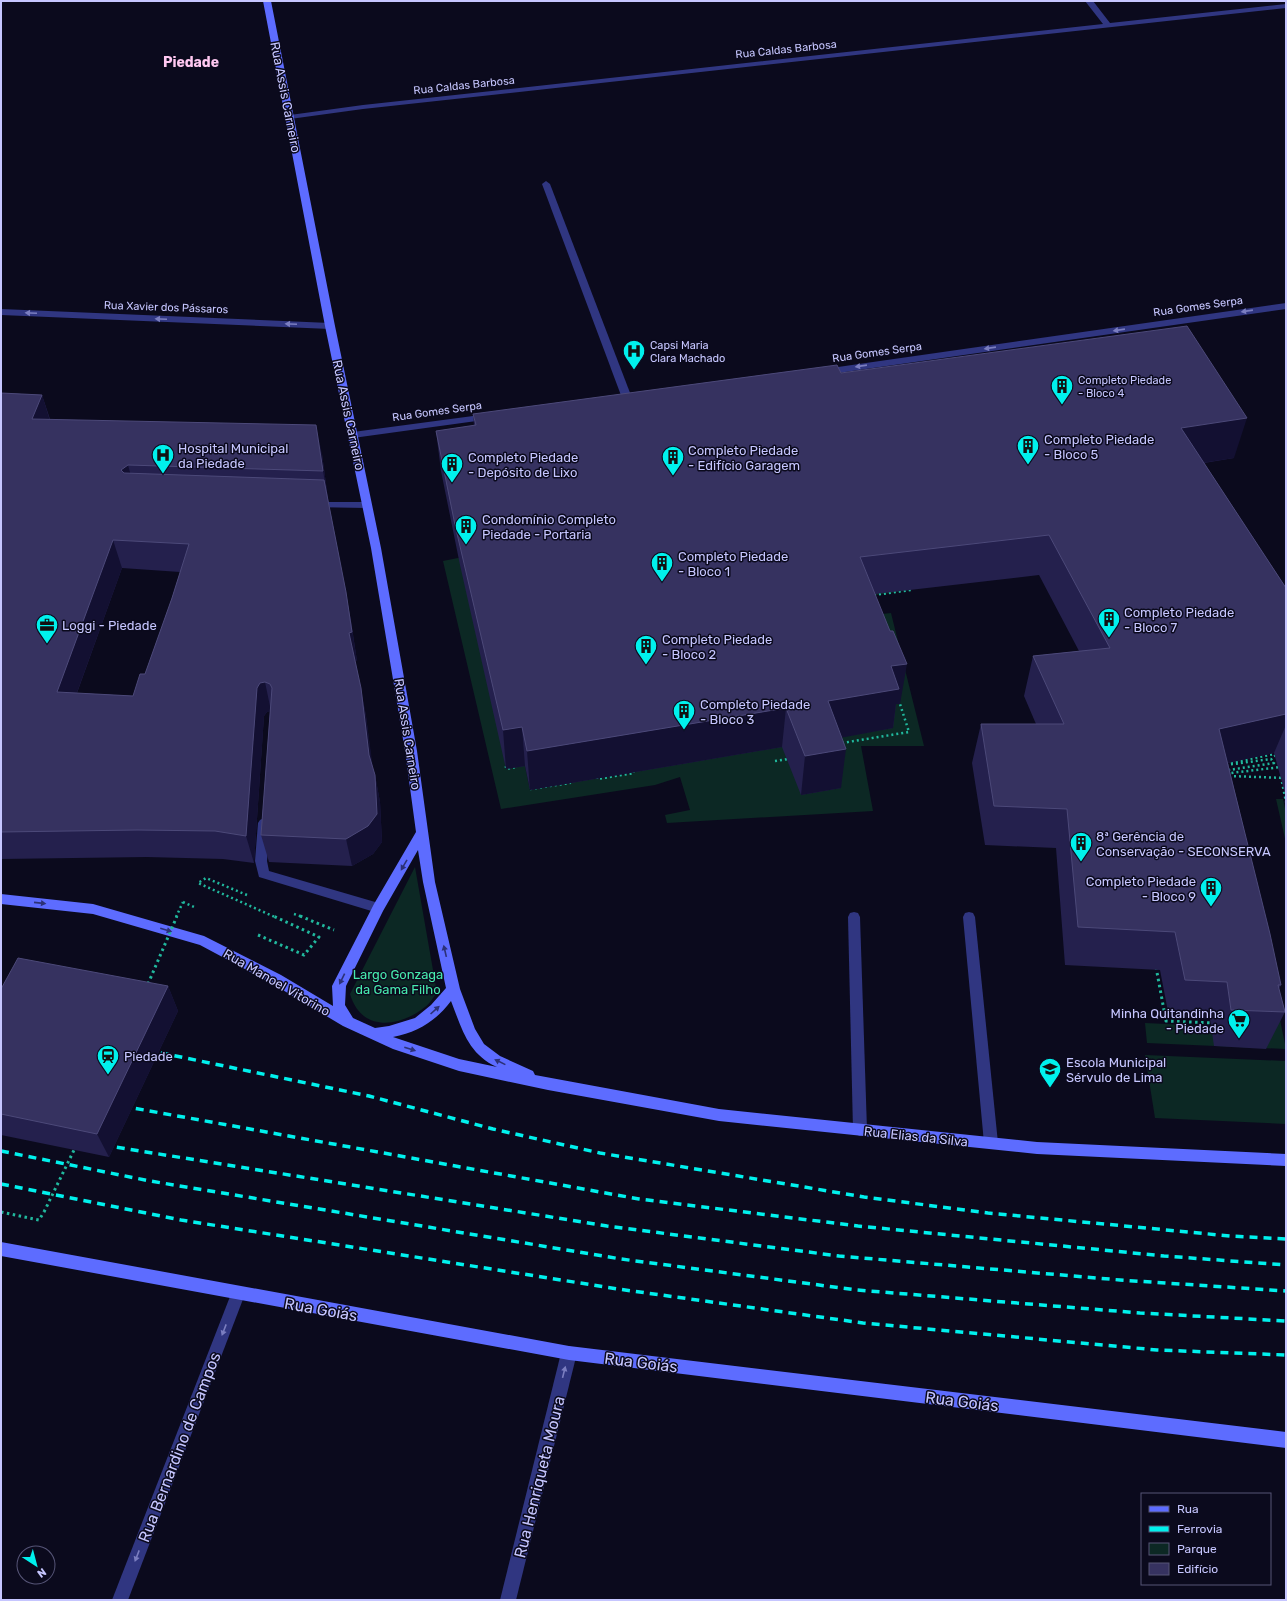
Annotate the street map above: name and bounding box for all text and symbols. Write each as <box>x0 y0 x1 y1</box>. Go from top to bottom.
street label: Rua Caldas Barbosa <box>735 38 837 61</box>
street label: Rua Assis Carneiro <box>267 40 304 154</box>
district label: Piedade <box>163 54 219 71</box>
street label: Rua Caldas Barbosa <box>413 74 515 97</box>
street label: Rua Gomes Serpa <box>1152 294 1244 319</box>
street label: Rua Xavier dos Pássaros <box>104 299 229 316</box>
one-way arrow <box>1241 308 1253 314</box>
one-way arrow <box>25 310 37 317</box>
one-way arrow <box>154 316 167 322</box>
one-way arrow <box>285 321 297 328</box>
one-way arrow <box>1113 327 1125 333</box>
hospital icon: Capsi Maria Clara Machado <box>621 338 647 371</box>
place label: Capsi Maria Clara Machado <box>650 339 725 365</box>
street label: Rua Gomes Serpa <box>831 340 923 365</box>
one-way arrow <box>984 345 996 351</box>
street label: Rua Assis Carneiro <box>329 358 368 472</box>
one-way arrow <box>855 363 867 369</box>
building icon: Completo Piedade - Bloco 4 <box>1049 373 1075 406</box>
place label: Completo Piedade - Bloco 4 <box>1078 374 1171 400</box>
street label: Rua Gomes Serpa <box>391 399 483 424</box>
place label: Completo Piedade - Bloco 5 <box>1044 432 1154 462</box>
building icon: Completo Piedade - Bloco 5 <box>1015 433 1041 466</box>
place label: Hospital Municipal da Piedade <box>178 441 288 471</box>
hospital icon: Hospital Municipal da Piedade <box>150 442 176 475</box>
place label: Completo Piedade - Edifício Garagem <box>688 443 800 474</box>
building icon: Completo Piedade - Edifício Garagem <box>660 444 686 477</box>
place label: Completo Piedade - Depósito de Lixo <box>468 450 578 480</box>
building icon: Completo Piedade - Depósito de Lixo <box>439 451 465 484</box>
place label: Condomínio Completo Piedade - Portaria <box>482 512 616 542</box>
building icon: Condomínio Completo Piedade - Portaria <box>453 513 479 546</box>
place label: Completo Piedade - Bloco 1 <box>678 549 788 579</box>
building icon: Completo Piedade - Bloco 1 <box>649 550 675 583</box>
place label: Completo Piedade - Bloco 7 <box>1124 605 1234 635</box>
building icon: Completo Piedade - Bloco 7 <box>1096 606 1122 639</box>
office icon: Loggi - Piedade <box>34 612 60 645</box>
place label: Loggi - Piedade <box>62 618 157 634</box>
place label: Completo Piedade - Bloco 2 <box>662 632 772 662</box>
building icon: Completo Piedade - Bloco 2 <box>633 633 659 666</box>
street label: Rua Assis Carneiro <box>391 677 424 791</box>
place label: Completo Piedade - Bloco 3 <box>700 697 810 727</box>
building icon: Completo Piedade - Bloco 3 <box>671 698 697 731</box>
place label: 8ª Gerência de Conservação - SECONSERVA <box>1096 829 1271 859</box>
building icon: 8ª Gerência de Conservação - SECONSERVA <box>1068 830 1094 863</box>
one-way arrow <box>401 859 408 871</box>
place label: Completo Piedade - Bloco 9 <box>1086 874 1196 904</box>
building icon: Completo Piedade - Bloco 9 <box>1198 875 1224 908</box>
one-way arrow <box>34 900 46 906</box>
one-way arrow <box>161 927 173 933</box>
one-way arrow <box>442 945 448 957</box>
street label: Rua Manoel Vitorino <box>221 946 333 1019</box>
park label: Largo Gonzaga da Gama Filho <box>353 967 443 997</box>
one-way arrow <box>339 973 345 985</box>
one-way arrow <box>430 1006 441 1015</box>
place label: Minha Quitandinha - Piedade <box>1111 1006 1224 1036</box>
supermarket icon: Minha Quitandinha - Piedade <box>1226 1007 1252 1040</box>
station icon: Piedade <box>95 1043 121 1076</box>
one-way arrow <box>405 1047 417 1053</box>
place label: Piedade <box>124 1049 173 1064</box>
place label: Escola Municipal Sérvulo de Lima <box>1066 1055 1166 1085</box>
school or university icon: Escola Municipal Sérvulo de Lima <box>1037 1056 1063 1089</box>
one-way arrow <box>495 1059 506 1065</box>
street label: Rua Elias da Silva <box>863 1124 969 1149</box>
street label: Rua Goiás <box>283 1294 359 1325</box>
one-way arrow <box>220 1324 226 1336</box>
street label: Rua Bernardino de Campos <box>134 1349 225 1545</box>
street label: Rua Goiás <box>603 1349 679 1376</box>
one-way arrow <box>562 1366 568 1378</box>
street label: Rua Goiás <box>924 1388 1000 1415</box>
street label: Rua Henriqueta Moura <box>510 1394 569 1560</box>
legend <box>1141 1493 1271 1585</box>
text: Rua <box>1177 1502 1199 1516</box>
text: Ferrovia <box>1177 1522 1222 1536</box>
text: Parque <box>1177 1542 1217 1556</box>
north arrow <box>16 1545 56 1585</box>
one-way arrow <box>134 1550 140 1562</box>
text: Edifício <box>1177 1562 1218 1576</box>
text: N <box>34 1565 49 1580</box>

